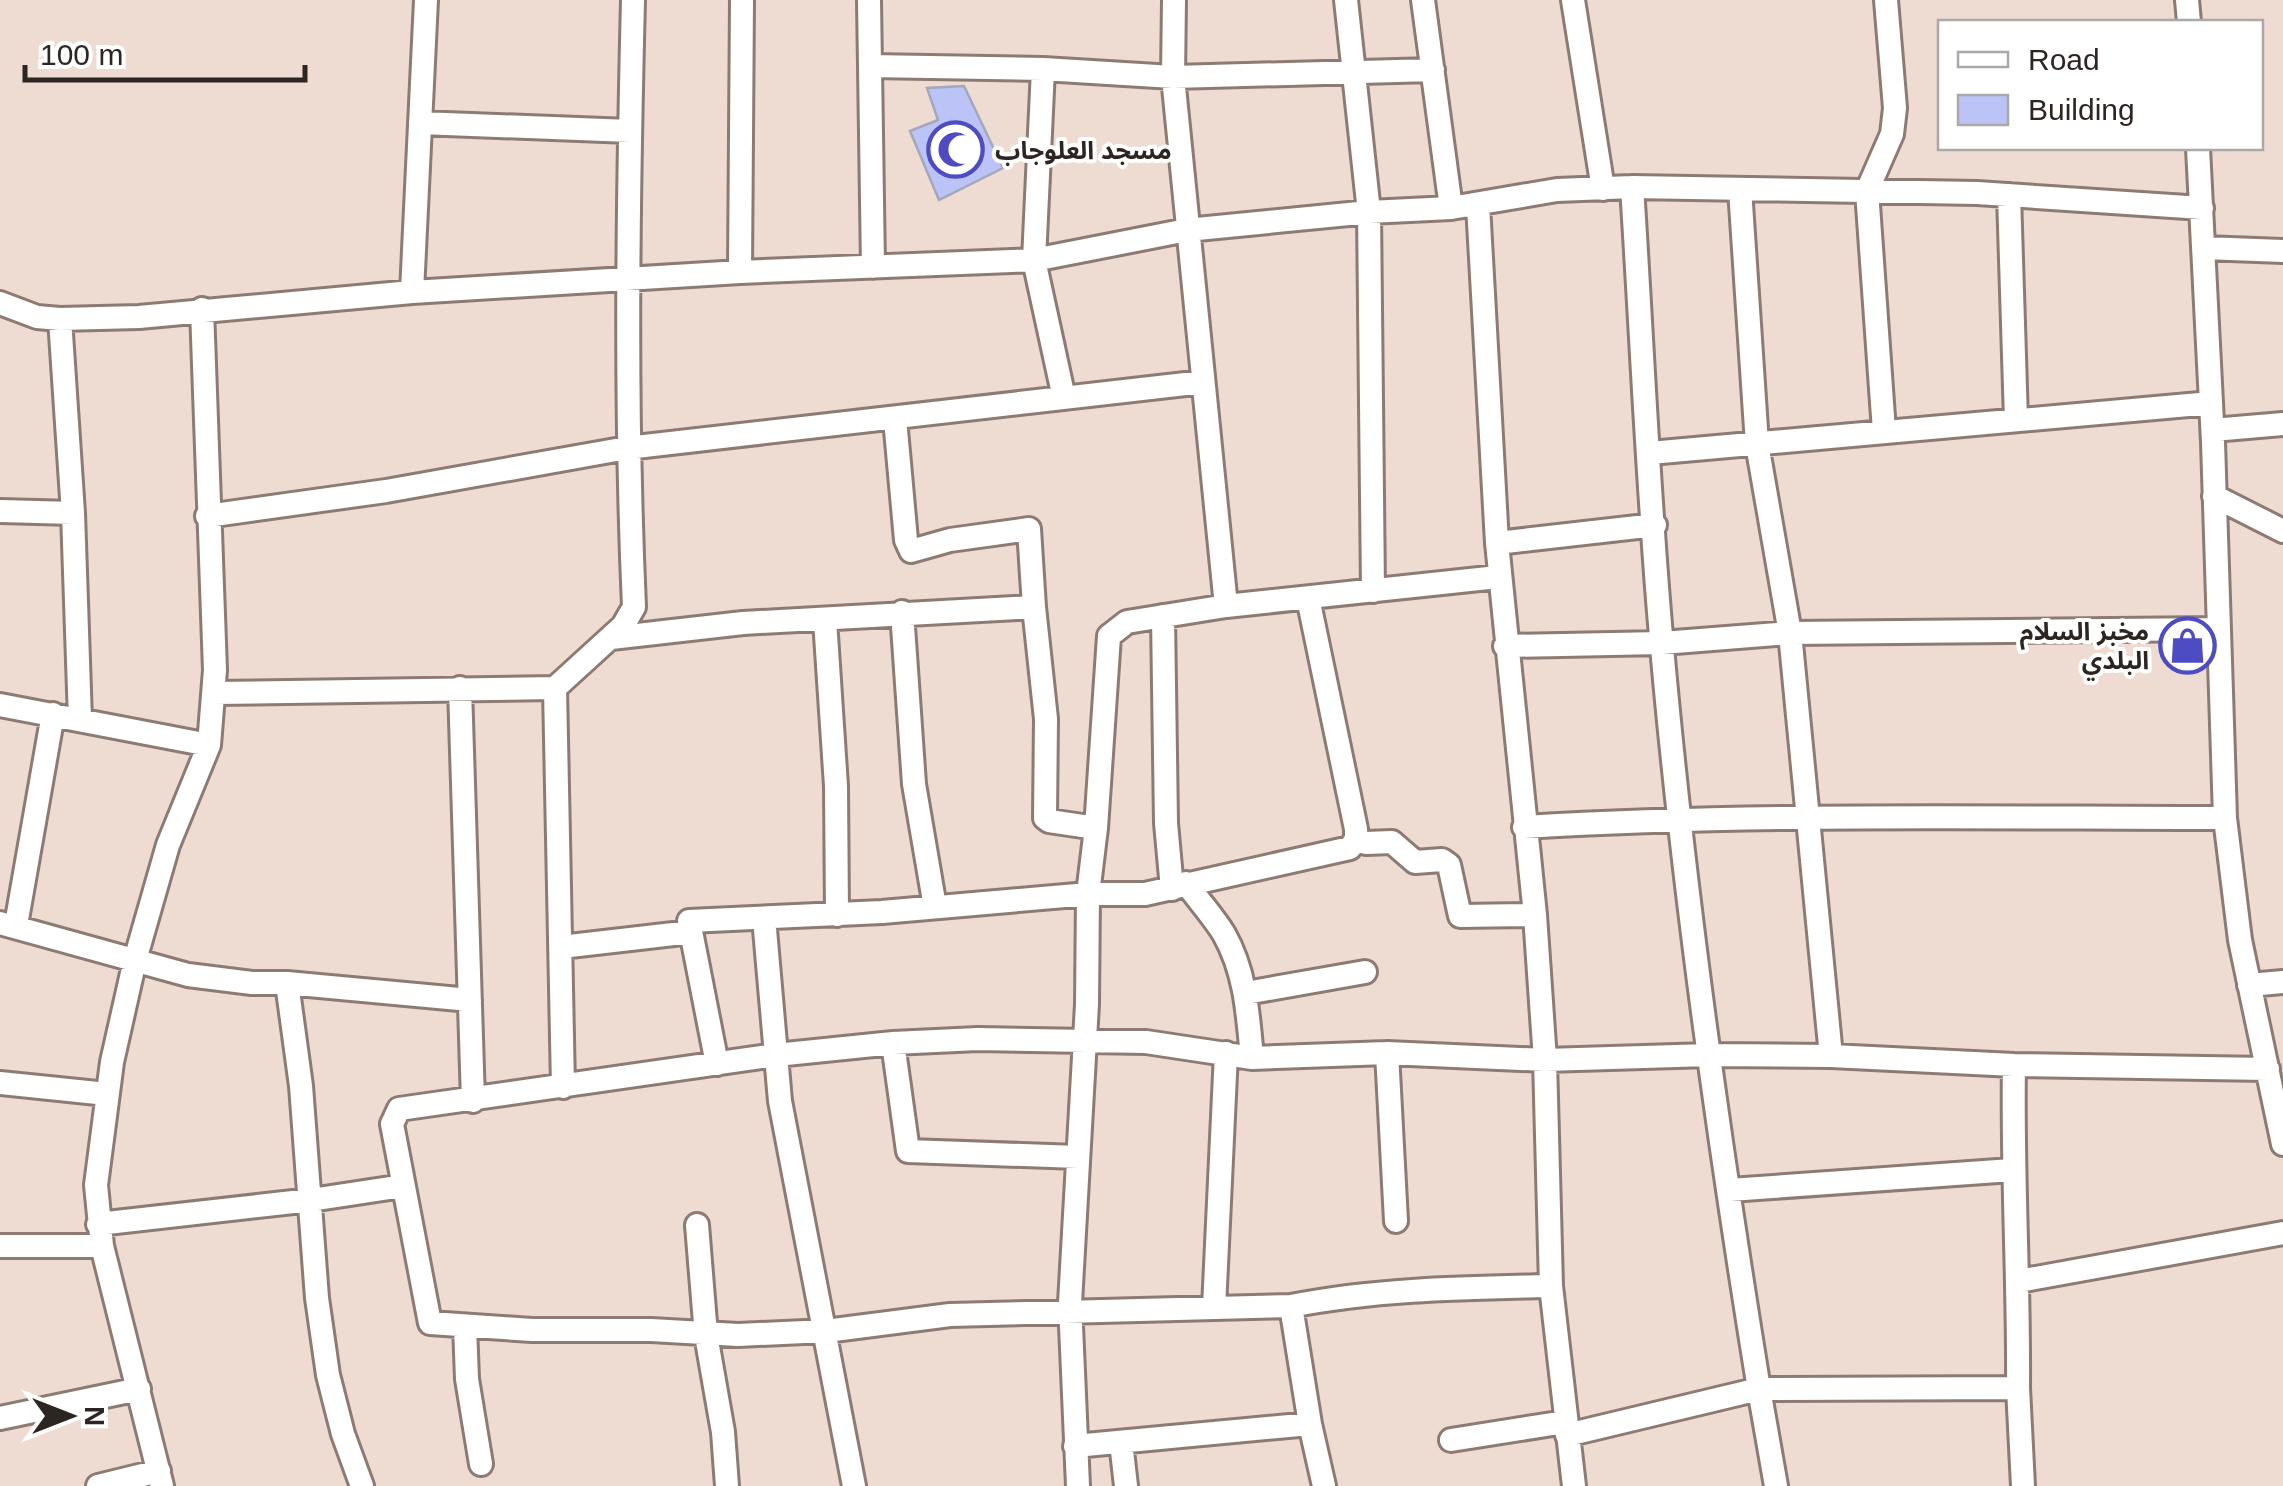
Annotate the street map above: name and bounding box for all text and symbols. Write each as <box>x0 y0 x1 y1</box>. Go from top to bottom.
scale bar <box>25 20 305 82</box>
legend <box>1938 20 2263 150</box>
text: 100 m <box>40 38 123 71</box>
text: Road <box>2028 43 2100 76</box>
text: Building <box>2028 93 2135 126</box>
mosque icon: مسجد العلوجاب <box>926 120 986 180</box>
place label: مسجد العلوجاب <box>995 136 1172 166</box>
shop icon: مخبز السلام البلدي <box>2158 615 2218 675</box>
place label: مخبز السلام البلدي <box>2020 617 2149 681</box>
north arrow <box>20 1366 120 1466</box>
text: N <box>79 1406 110 1426</box>

